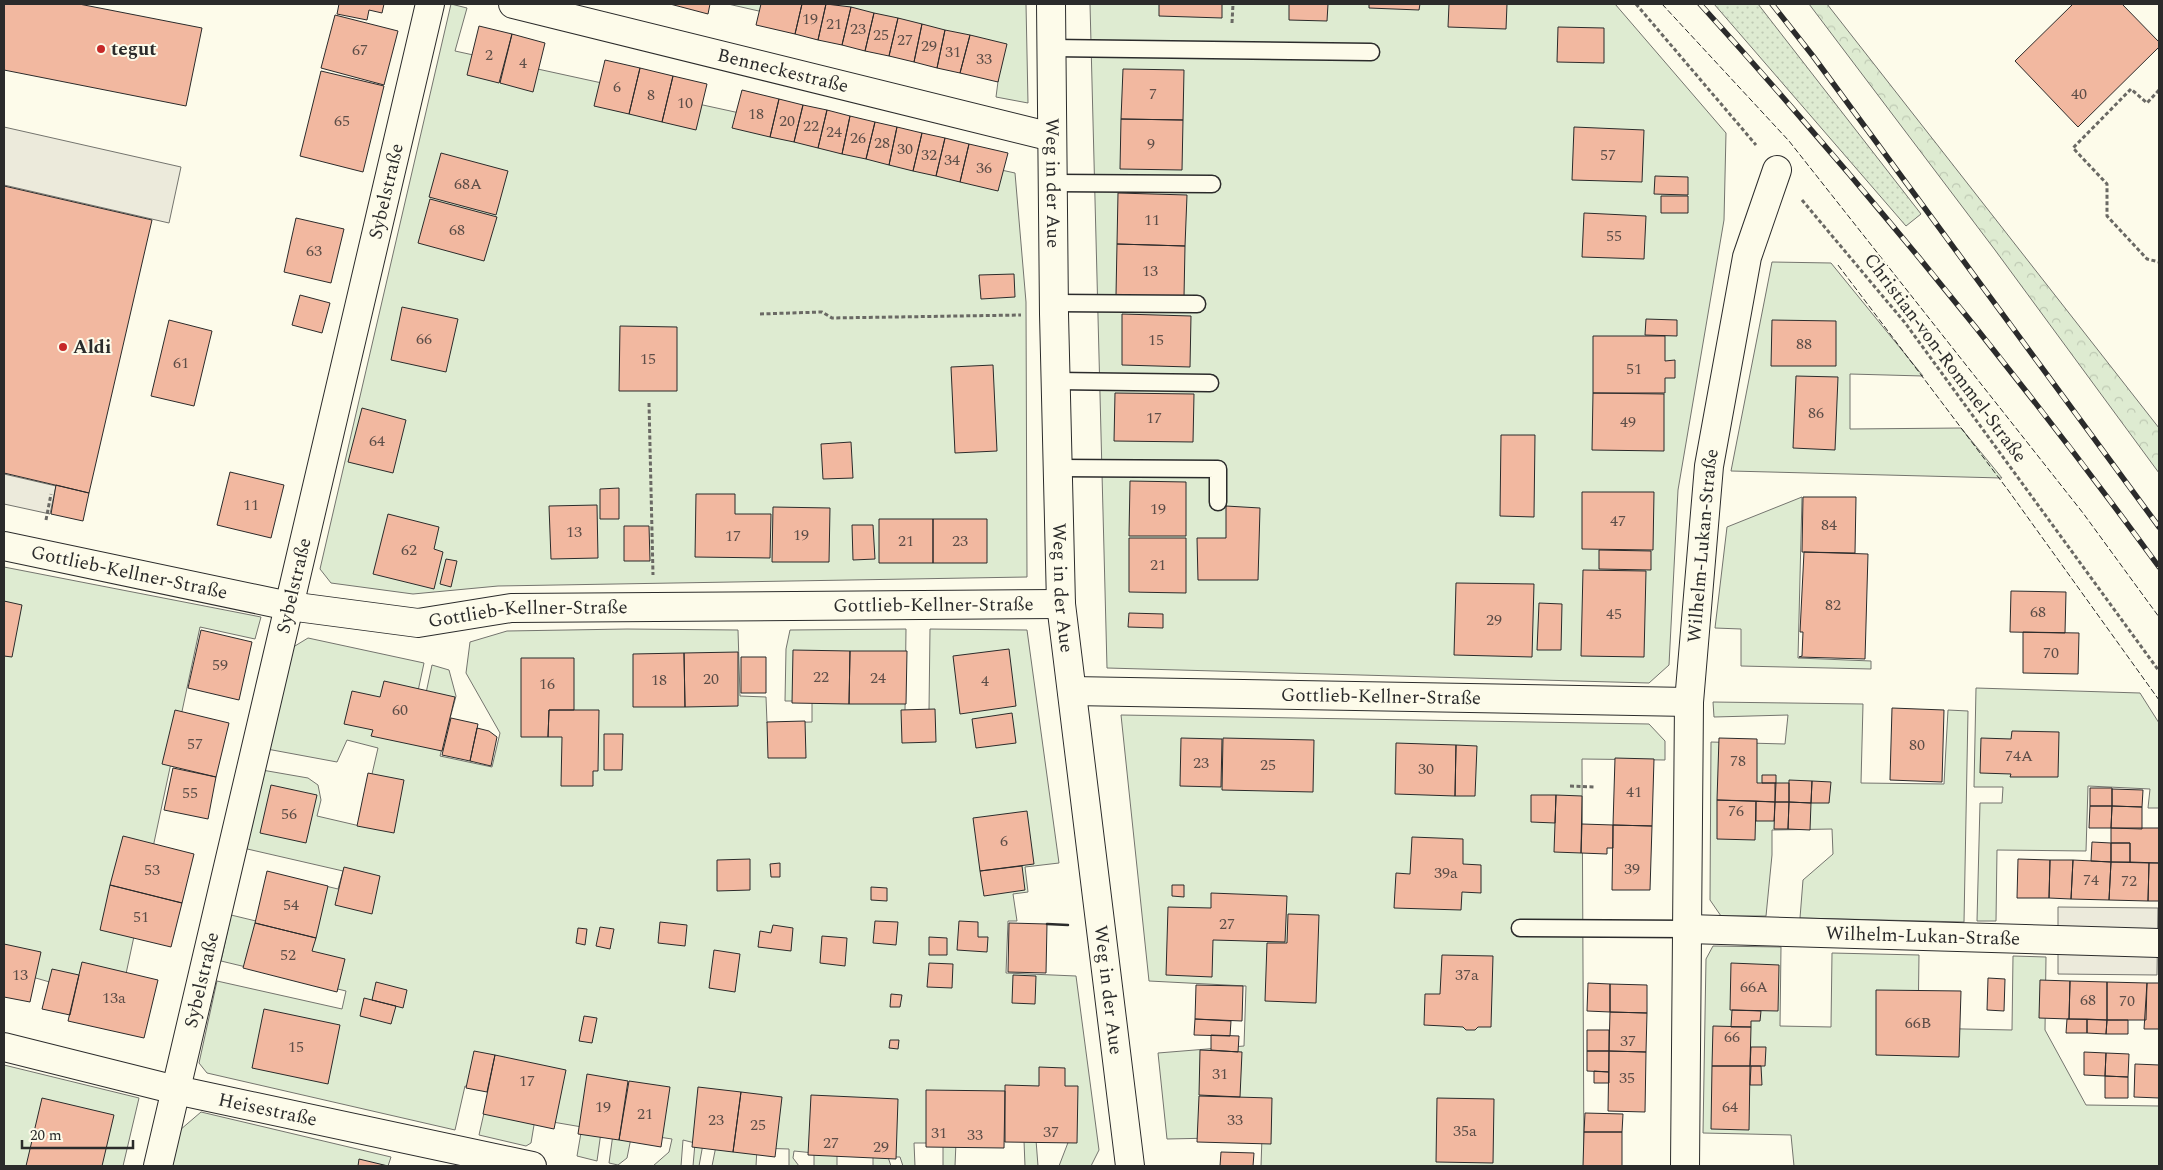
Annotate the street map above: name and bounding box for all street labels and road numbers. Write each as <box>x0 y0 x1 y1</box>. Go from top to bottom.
street label: Benneckestraße <box>714 40 852 101</box>
street label: Weg in der Aue <box>1038 118 1068 248</box>
street label: Sybelstraße <box>361 140 411 242</box>
street label: Christian-von-Rommel-Straße <box>1856 247 2034 469</box>
street label: Wilhelm-Lukan-Straße <box>1680 446 1726 644</box>
street label: Weg in der Aue <box>1045 522 1081 654</box>
street label: Sybelstraße <box>269 535 319 637</box>
street label: Gottlieb-Kellner-Straße <box>28 538 230 607</box>
street label: Gottlieb-Kellner-Straße <box>833 590 1034 620</box>
street label: Gottlieb-Kellner-Straße <box>426 593 628 636</box>
street label: Gottlieb-Kellner-Straße <box>1281 680 1481 713</box>
street label: Wilhelm-Lukan-Straße <box>1825 919 2021 953</box>
street label: Weg in der Aue <box>1086 924 1131 1056</box>
street label: Sybelstraße <box>176 929 227 1031</box>
street label: Heisestraße <box>215 1085 320 1134</box>

